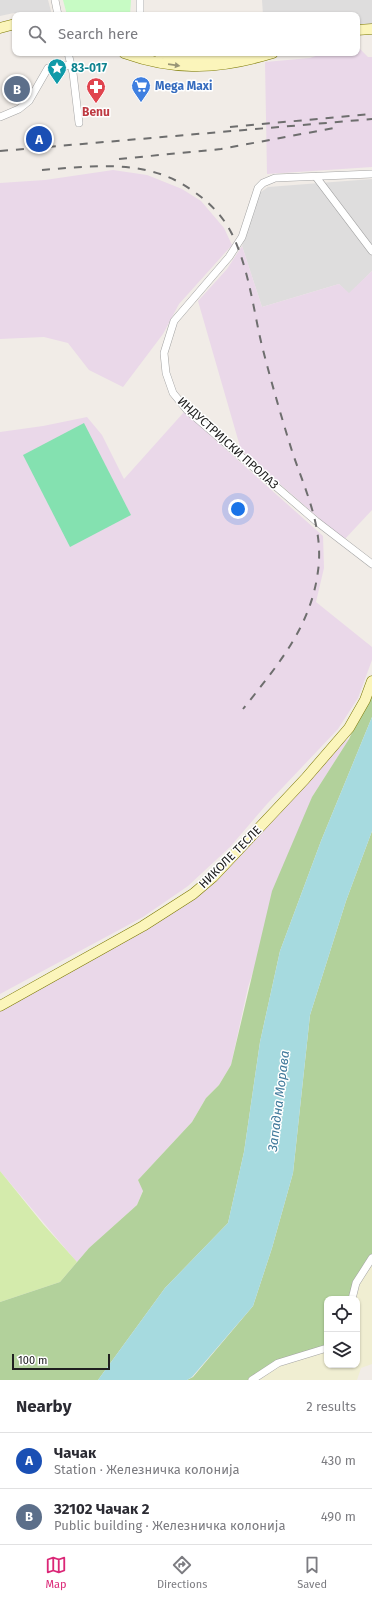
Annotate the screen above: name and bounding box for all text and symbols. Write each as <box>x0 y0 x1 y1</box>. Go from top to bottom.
search box <box>12 12 360 56</box>
icon: search <box>26 23 48 45</box>
text: Search here <box>58 25 138 43</box>
place icon: 83-017 <box>46 57 68 85</box>
place label: 83-017 <box>71 61 107 75</box>
one-way arrow <box>168 62 180 68</box>
pin: B <box>4 74 30 104</box>
supermarket icon: Mega Maxi <box>130 75 152 103</box>
pharmacy icon: Benu <box>85 76 107 104</box>
place label: Mega Maxi <box>155 79 212 93</box>
place label: Benu <box>82 105 110 119</box>
pin: A <box>26 124 52 154</box>
street label: ИНДУСТРИЈСКИ ПРОЛАЗ <box>175 394 281 492</box>
your location <box>228 499 248 519</box>
street label: НИКОЛЕ ТЕСЛЕ <box>196 823 264 891</box>
water label: Западна Морава <box>265 1050 292 1153</box>
map controls <box>324 1296 360 1368</box>
button: locate <box>324 1296 360 1332</box>
button: layers <box>324 1332 360 1368</box>
scale bar <box>12 1352 110 1371</box>
text: 100 m <box>18 1354 47 1367</box>
text: Nearby <box>16 1396 71 1417</box>
text: 2 results <box>306 1399 356 1414</box>
text: Чачак <box>54 1444 96 1462</box>
text: A <box>25 1453 33 1468</box>
text: 430 m <box>321 1453 356 1468</box>
text: Station · Железничка колонија <box>54 1462 240 1477</box>
text: 32102 Чачак 2 <box>54 1500 149 1518</box>
text: B <box>25 1509 33 1524</box>
text: 490 m <box>321 1509 356 1524</box>
text: Public building · Железничка колонија <box>54 1518 286 1533</box>
tab: Map <box>45 1554 67 1591</box>
tab: Directions <box>157 1554 207 1591</box>
tab: Saved <box>297 1554 327 1591</box>

